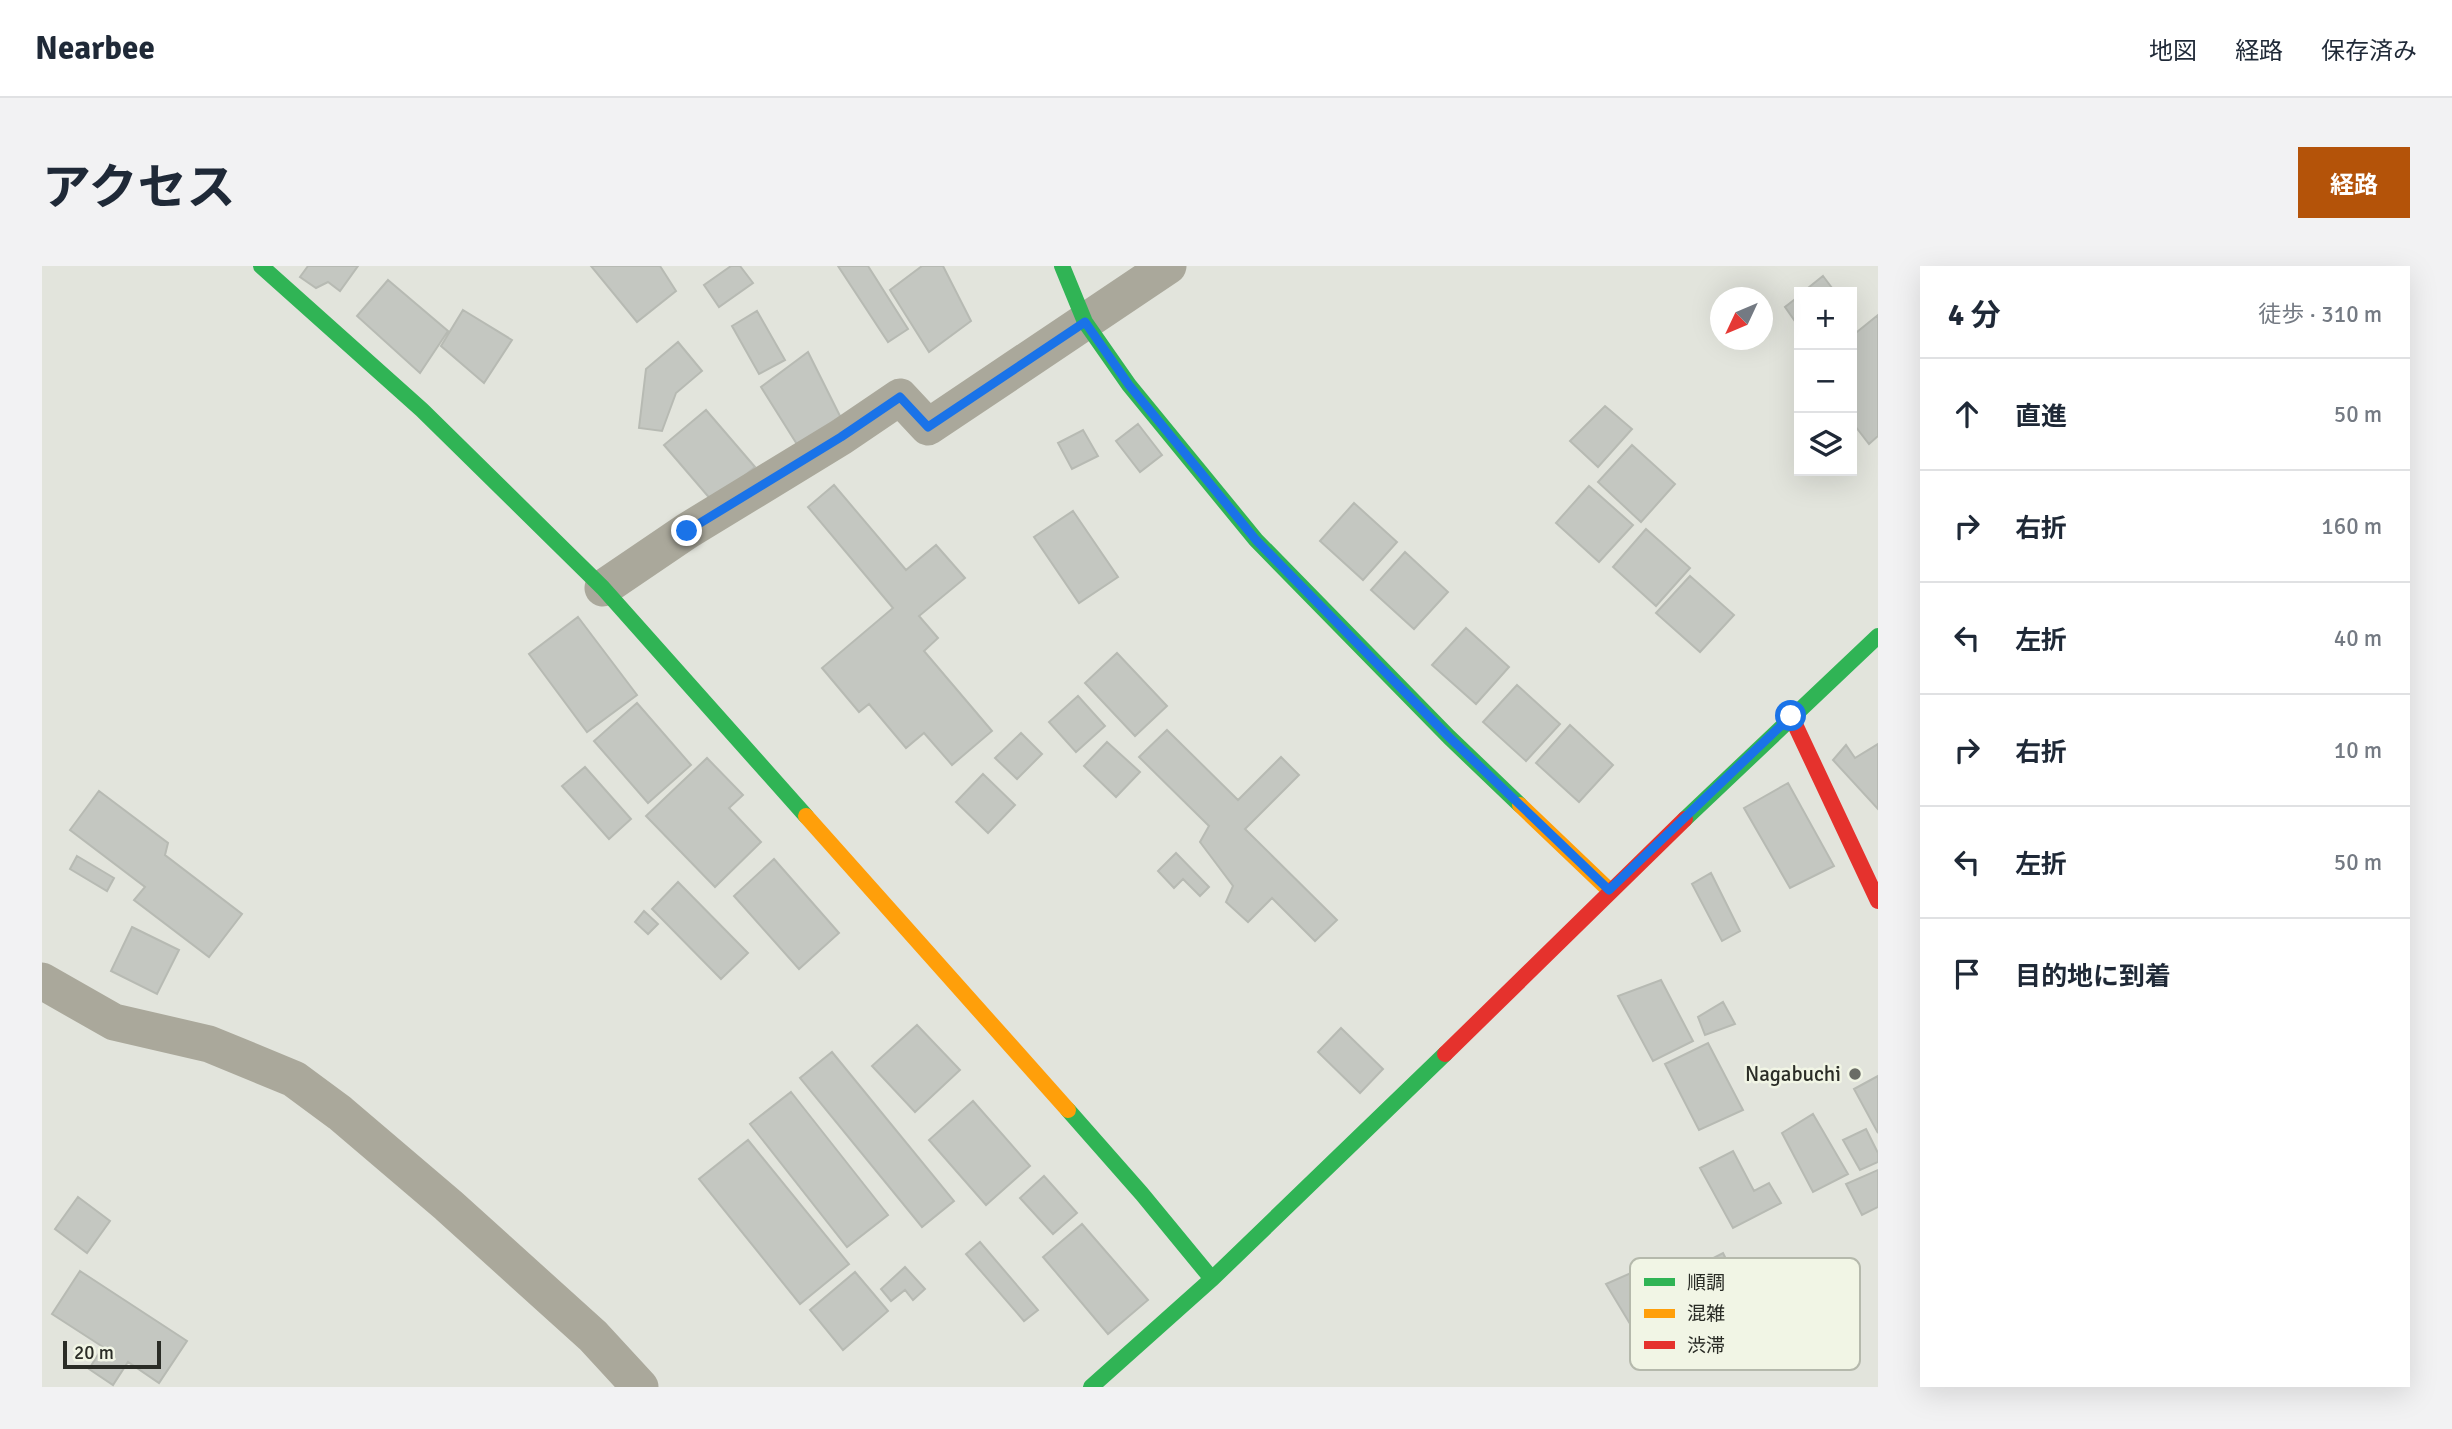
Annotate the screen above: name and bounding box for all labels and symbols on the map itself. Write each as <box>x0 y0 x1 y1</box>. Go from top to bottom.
north arrow <box>1710 287 1773 350</box>
route end <box>671 515 702 546</box>
route start <box>1775 700 1806 731</box>
place label: Nagabuchi <box>1745 1061 1841 1087</box>
marker: Nagabuchi <box>1847 1066 1863 1082</box>
legend <box>1630 1258 1860 1370</box>
text: 順調 <box>1687 1271 1725 1295</box>
text: 混雑 <box>1687 1302 1725 1326</box>
text: 渋滞 <box>1687 1334 1725 1358</box>
scale bar <box>63 1338 161 1370</box>

